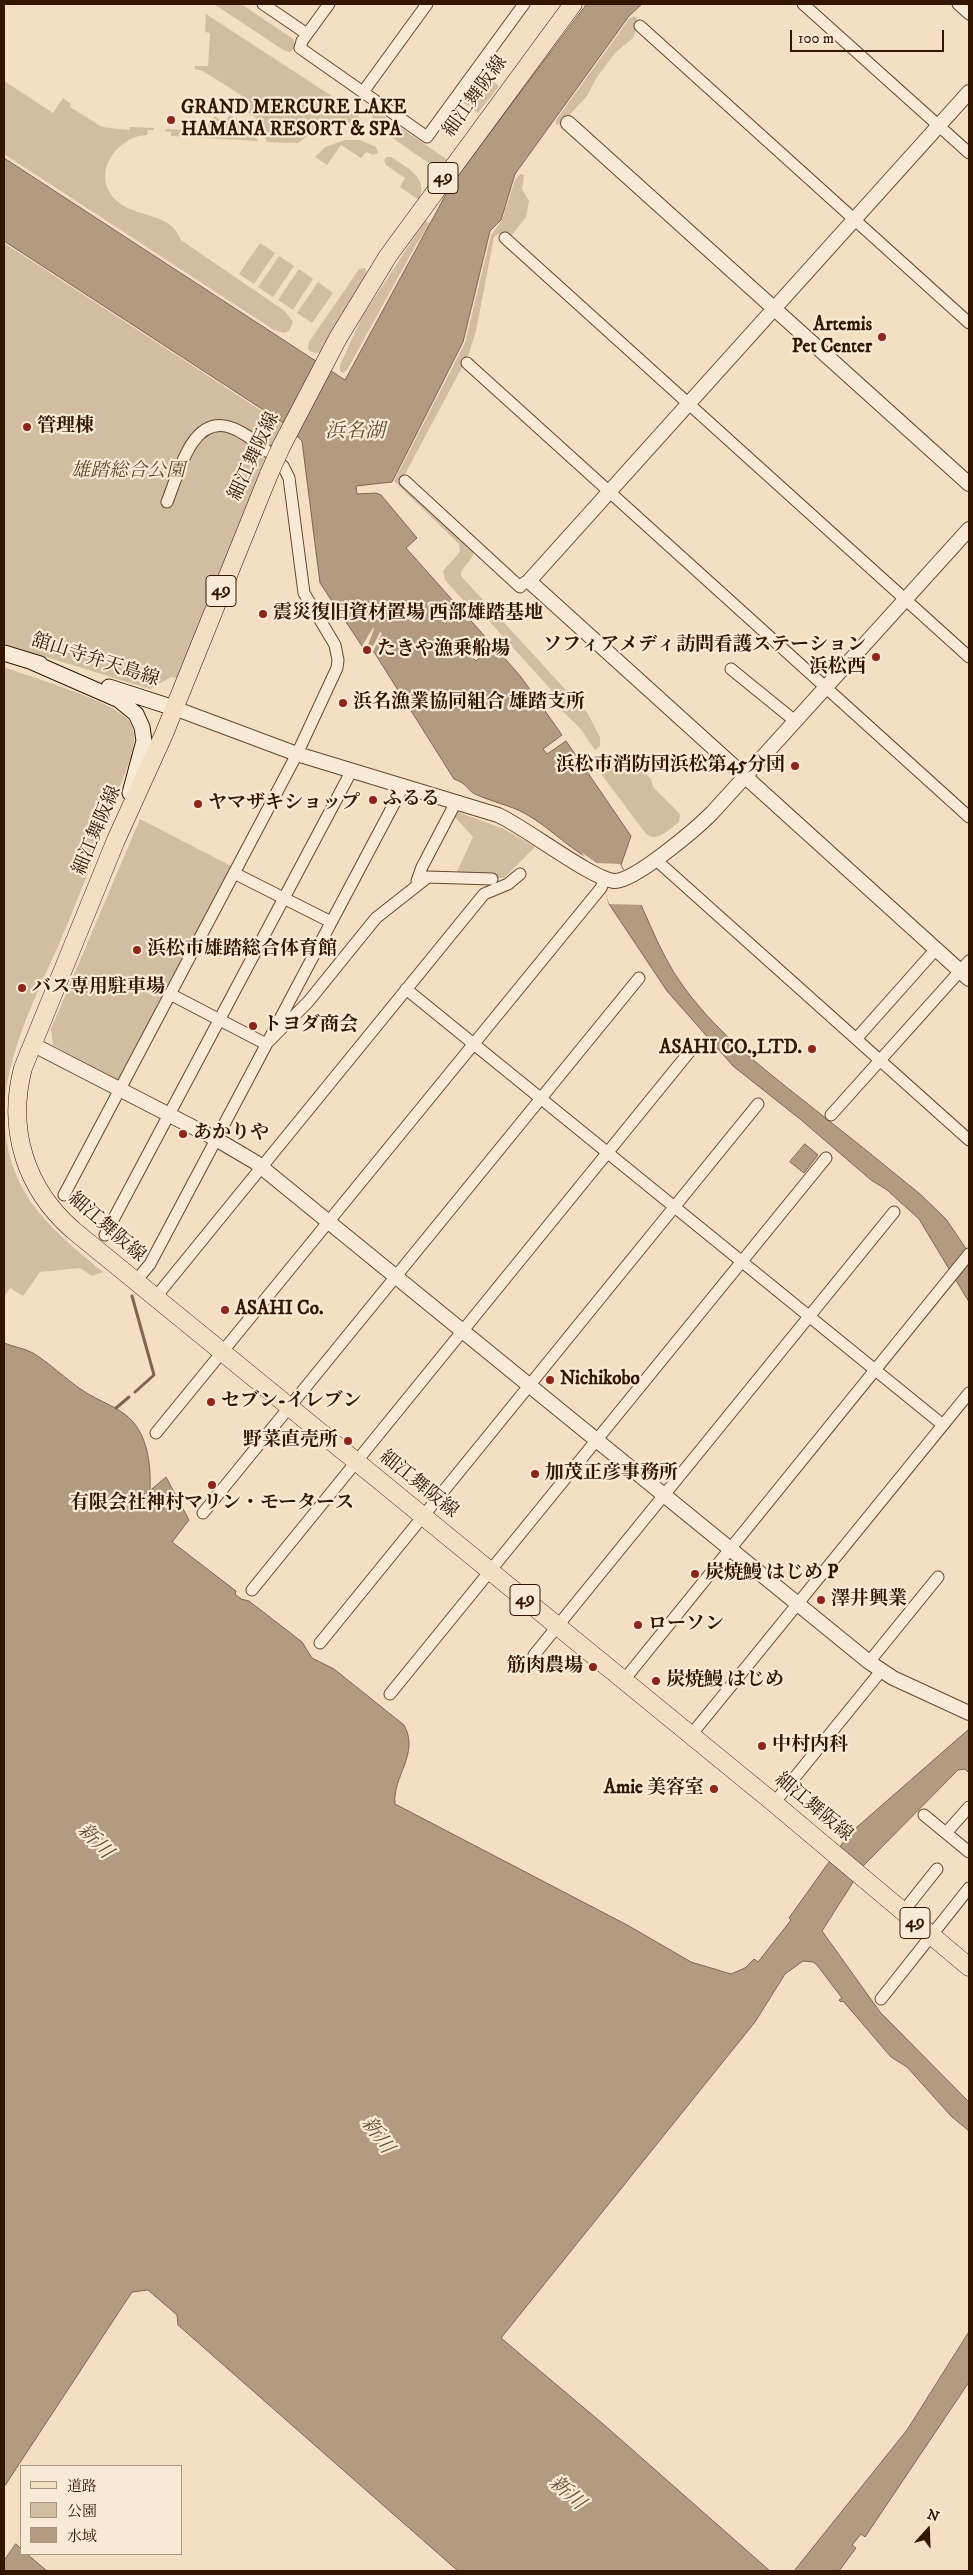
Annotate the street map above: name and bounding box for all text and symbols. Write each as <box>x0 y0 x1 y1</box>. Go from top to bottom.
scale bar <box>793 20 947 52</box>
text: 100 m <box>798 29 834 48</box>
street label: 細江舞阪線 <box>439 52 513 142</box>
place label: GRAND MERCURE LAKE HAMANA RESORT & SPA <box>181 98 407 142</box>
marker: GRAND MERCURE LAKE HAMANA RESORT & SPA <box>165 114 177 126</box>
road number: 49 <box>428 162 458 194</box>
place label: Artemis Pet Center <box>792 315 872 359</box>
marker: Artemis Pet Center <box>876 331 888 343</box>
street label: 細江舞阪線 <box>225 409 285 505</box>
place label: 管理棟 <box>37 416 94 438</box>
marker: 管理棟 <box>21 421 33 433</box>
water label: 浜名湖 <box>325 421 385 445</box>
park label: 雄踏総合公園 <box>71 461 185 483</box>
road number: 49 <box>206 576 236 606</box>
place label: 震災復旧資材置場 西部雄踏基地 <box>273 603 543 625</box>
marker: 震災復旧資材置場 西部雄踏基地 <box>257 608 269 620</box>
street label: 舘山寺弁天島線 <box>28 630 162 692</box>
place label: ソフィアメディ訪問看護ステーション 浜松西 <box>543 635 866 679</box>
place label: たきや漁乗船場 <box>377 639 510 661</box>
marker: たきや漁乗船場 <box>361 644 373 656</box>
marker: ソフィアメディ訪問看護ステーション 浜松西 <box>870 651 882 663</box>
place label: 浜名漁業協同組合 雄踏支所 <box>353 692 585 714</box>
marker: 浜名漁業協同組合 雄踏支所 <box>337 697 349 709</box>
place label: 浜松市消防団浜松第45分団 <box>556 755 785 777</box>
marker: 浜松市消防団浜松第45分団 <box>789 760 801 772</box>
street label: 細江舞阪線 <box>69 783 127 879</box>
place label: ふるる <box>383 789 440 811</box>
place label: ヤマザキショップ <box>208 793 360 815</box>
marker: ふるる <box>367 794 379 806</box>
marker: ヤマザキショップ <box>192 798 204 810</box>
place label: 浜松市雄踏総合体育館 <box>147 939 337 961</box>
marker: 浜松市雄踏総合体育館 <box>131 944 143 956</box>
place label: バス専用駐車場 <box>32 977 165 999</box>
marker: バス専用駐車場 <box>16 982 28 994</box>
place label: トヨダ商会 <box>263 1015 358 1037</box>
marker: トヨダ商会 <box>247 1020 259 1032</box>
place label: ASAHI CO.,LTD. <box>659 1038 802 1060</box>
marker: ASAHI CO.,LTD. <box>806 1043 818 1055</box>
place label: あかりや <box>193 1123 269 1145</box>
marker: あかりや <box>177 1128 189 1140</box>
street label: 細江舞阪線 <box>63 1188 149 1268</box>
place label: ASAHI Co. <box>235 1299 323 1321</box>
marker: ASAHI Co. <box>219 1304 231 1316</box>
place label: Nichikobo <box>560 1369 640 1391</box>
marker: Nichikobo <box>544 1374 556 1386</box>
place label: セブン-イレブン <box>221 1391 362 1413</box>
marker: セブン-イレブン <box>205 1396 217 1408</box>
place label: 野菜直売所 <box>243 1430 338 1452</box>
marker: 野菜直売所 <box>342 1435 354 1447</box>
street label: 細江舞阪線 <box>374 1446 462 1524</box>
place label: 加茂正彦事務所 <box>545 1463 678 1485</box>
marker: 加茂正彦事務所 <box>529 1468 541 1480</box>
marker: 有限会社神村マリン・モータース <box>206 1479 218 1491</box>
place label: 有限会社神村マリン・モータース <box>70 1493 354 1515</box>
place label: 炭焼鰻 はじめ P <box>705 1563 838 1585</box>
marker: 炭焼鰻 はじめ P <box>689 1568 701 1580</box>
road number: 49 <box>510 1584 540 1616</box>
place label: 澤井興業 <box>831 1589 907 1611</box>
marker: 澤井興業 <box>815 1594 827 1606</box>
place label: ローソン <box>648 1614 724 1636</box>
marker: ローソン <box>632 1619 644 1631</box>
place label: 筋肉農場 <box>507 1656 583 1678</box>
marker: 筋肉農場 <box>587 1661 599 1673</box>
place label: 炭焼鰻 はじめ <box>666 1670 784 1692</box>
marker: 炭焼鰻 はじめ <box>650 1675 662 1687</box>
place label: 中村内科 <box>772 1735 848 1757</box>
marker: 中村内科 <box>756 1740 768 1752</box>
street label: 細江舞阪線 <box>769 1769 857 1847</box>
place label: Amie 美容室 <box>604 1778 704 1800</box>
marker: Amie 美容室 <box>708 1783 720 1795</box>
water label: 新川 <box>71 1819 117 1865</box>
road number: 49 <box>900 1908 930 1939</box>
water label: 新川 <box>355 2113 397 2159</box>
legend <box>20 2465 182 2555</box>
water label: 新川 <box>543 2472 589 2516</box>
text: 道路 <box>67 2477 97 2496</box>
text: 公園 <box>67 2502 97 2521</box>
north arrow <box>903 2505 953 2555</box>
text: N <box>925 2505 942 2526</box>
text: 水域 <box>67 2527 97 2546</box>

